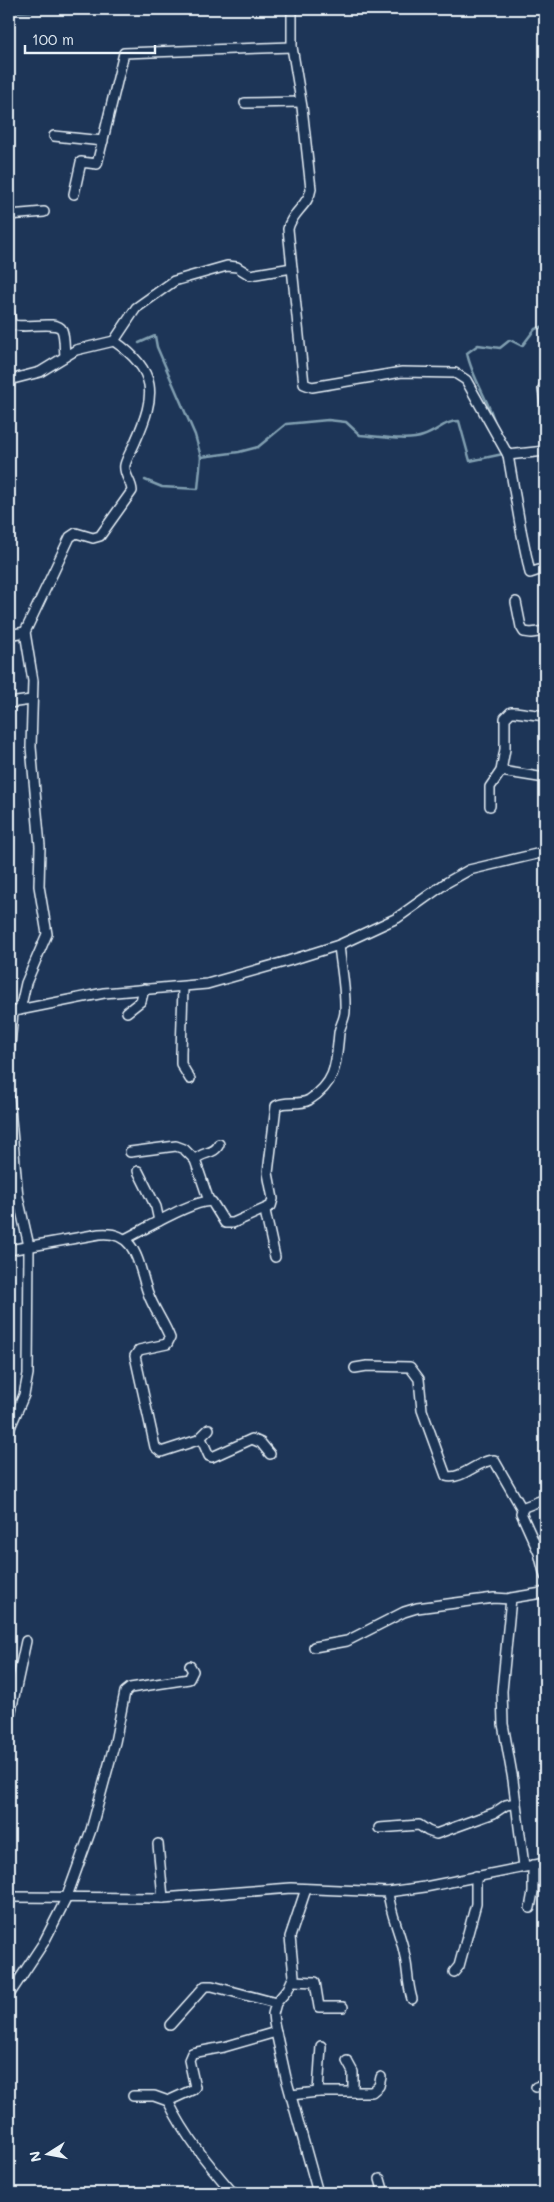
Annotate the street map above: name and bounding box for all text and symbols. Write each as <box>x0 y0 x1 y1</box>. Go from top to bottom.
scale bar <box>25 22 155 54</box>
text: 100 m <box>32 29 74 49</box>
north arrow <box>22 2130 72 2180</box>
text: N <box>24 2150 45 2164</box>

